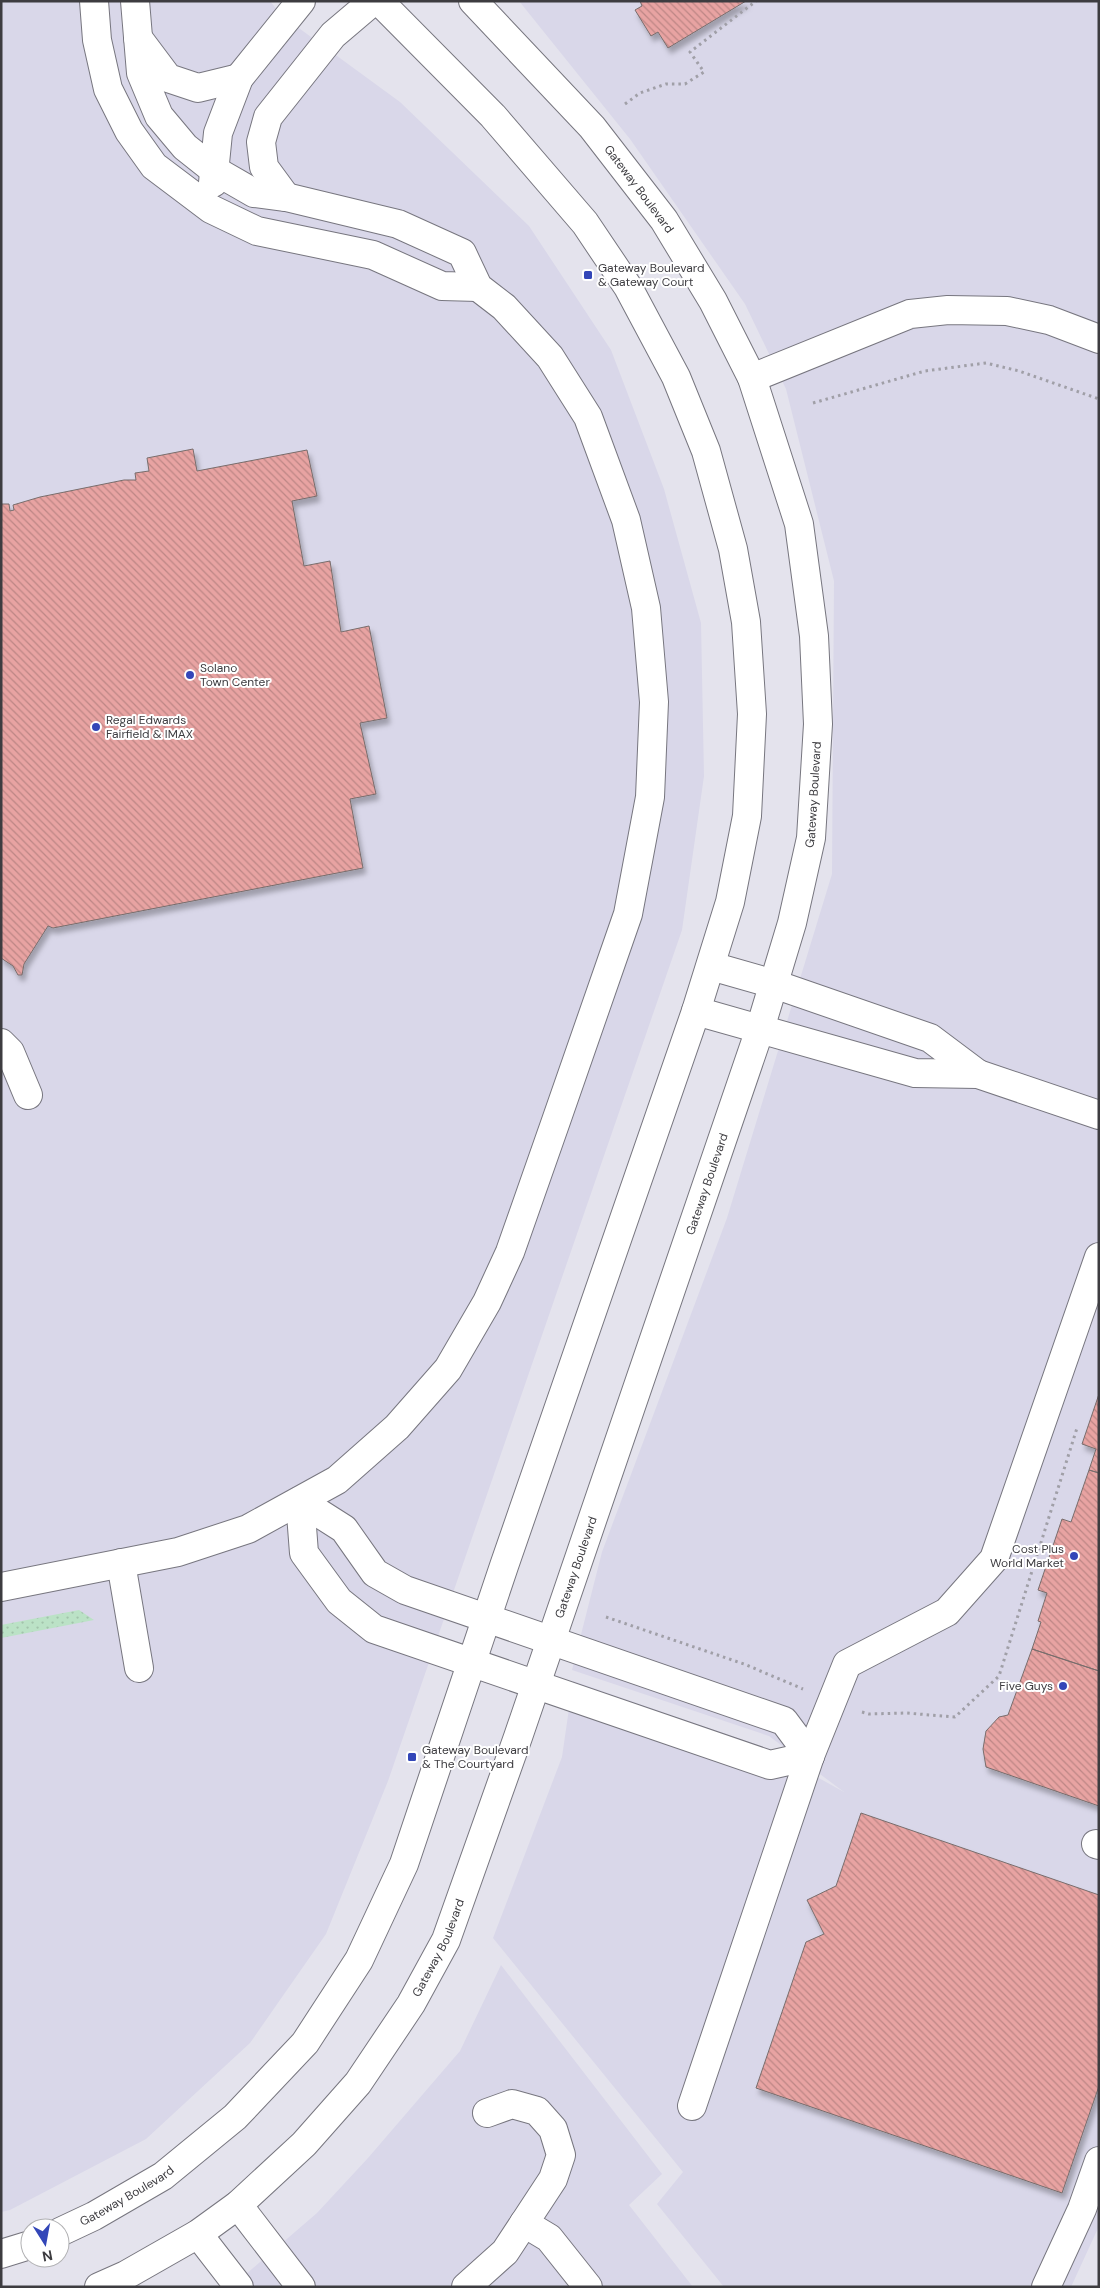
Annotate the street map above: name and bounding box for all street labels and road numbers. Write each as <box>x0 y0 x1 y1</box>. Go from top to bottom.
street label: Gateway Boulevard <box>601 142 677 236</box>
street label: Gateway Boulevard <box>801 741 825 849</box>
street label: Gateway Boulevard <box>682 1131 732 1237</box>
street label: Gateway Boulevard <box>551 1514 601 1620</box>
street label: Gateway Boulevard <box>408 1897 468 2000</box>
street label: Gateway Boulevard <box>77 2162 177 2230</box>

